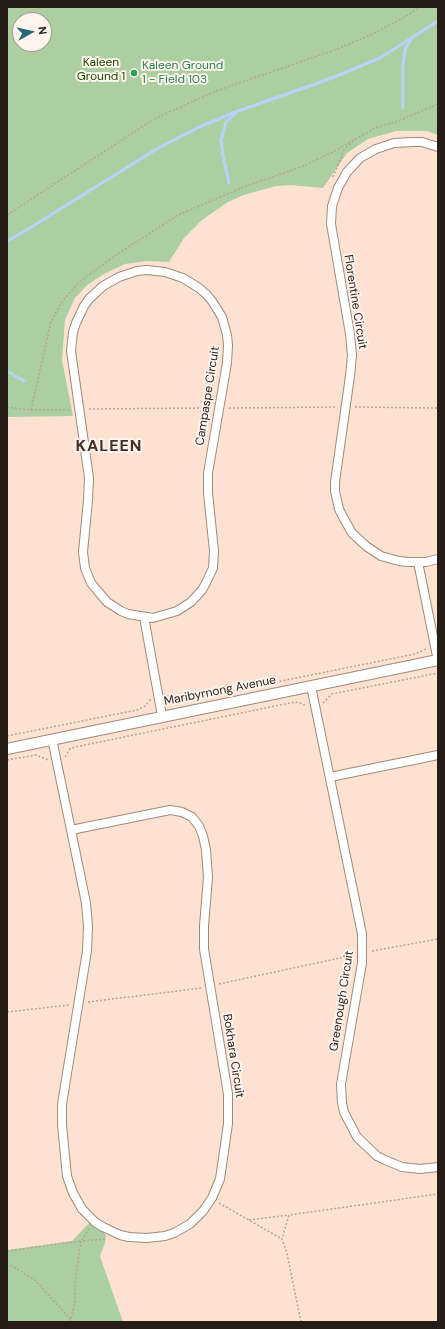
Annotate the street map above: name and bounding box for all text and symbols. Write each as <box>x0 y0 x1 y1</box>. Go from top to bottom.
north arrow <box>12 12 52 52</box>
text: N <box>35 26 50 35</box>
park label: Kaleen Ground 1 <box>77 56 125 84</box>
place label: Kaleen Ground 1 - Field 103 <box>142 59 223 87</box>
marker: Kaleen Ground 1 - Field 103 <box>129 68 139 78</box>
street label: Florentine Circuit <box>340 254 370 350</box>
street label: Campaspe Circuit <box>193 345 223 447</box>
district label: KALEEN <box>75 437 143 457</box>
street label: Maribyrnong Avenue <box>163 673 277 709</box>
street label: Greenough Circuit <box>327 950 357 1052</box>
street label: Bokhara Circuit <box>219 1013 247 1099</box>

